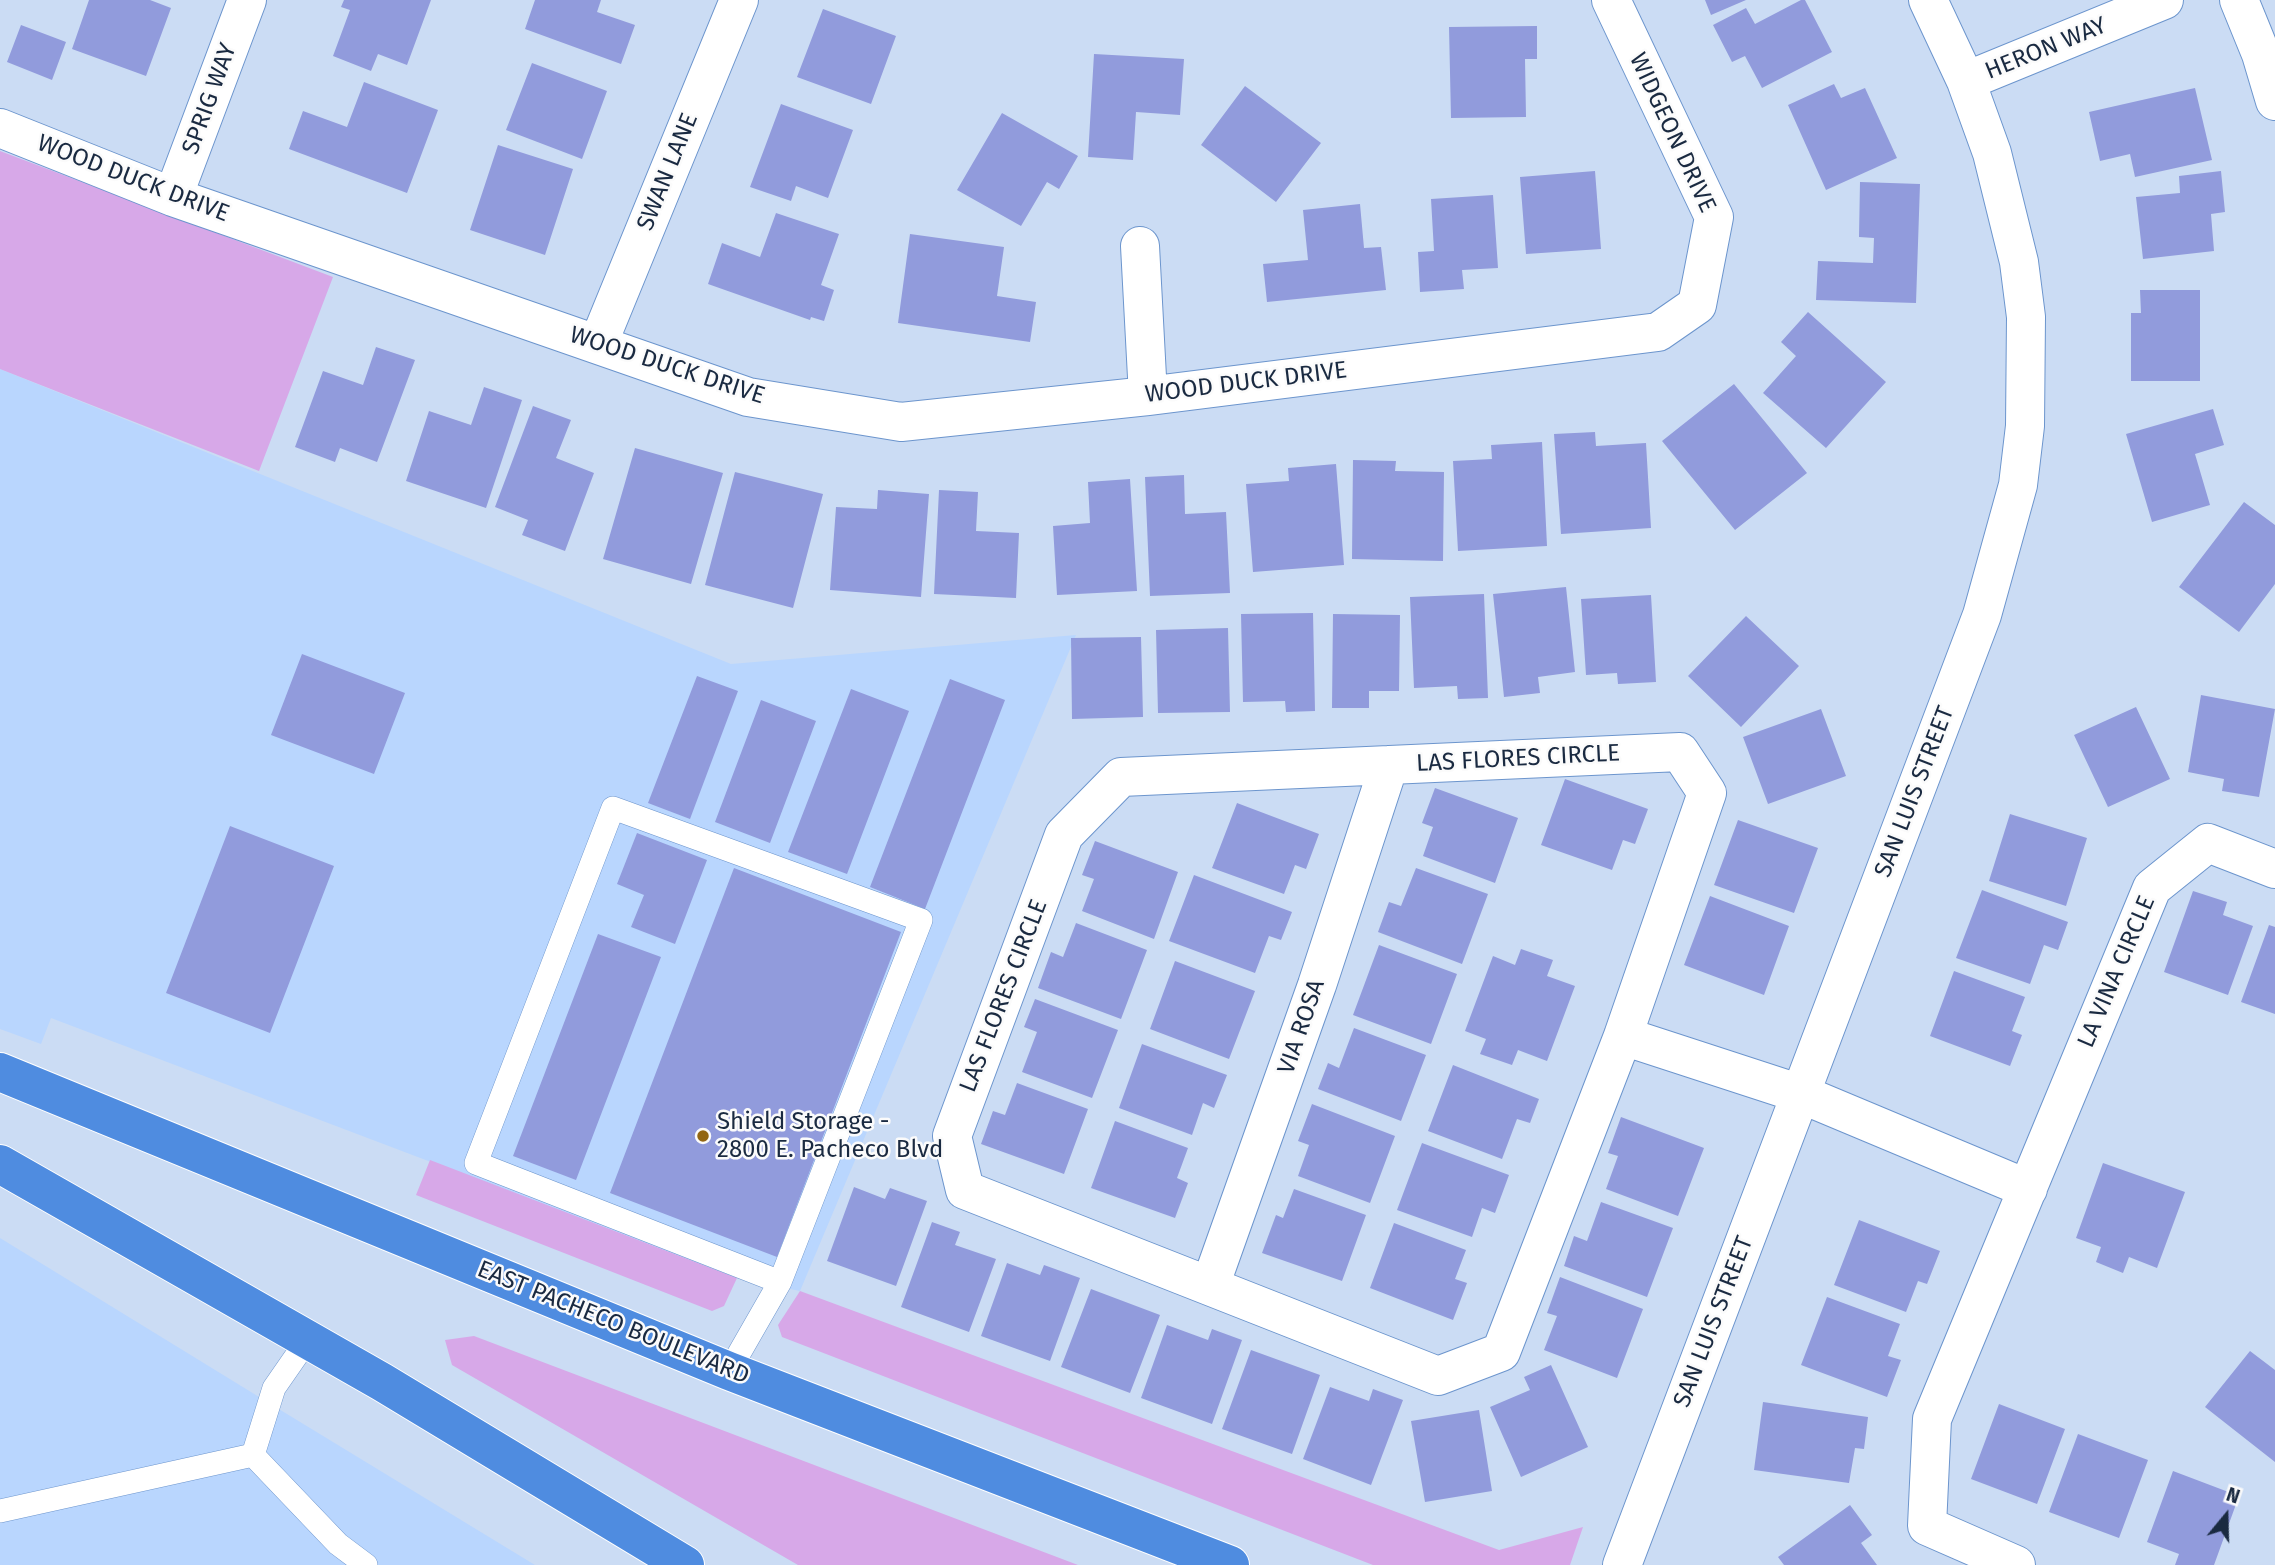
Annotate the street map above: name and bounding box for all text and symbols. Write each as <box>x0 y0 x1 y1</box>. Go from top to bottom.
street label: HERON WAY <box>1981 12 2111 86</box>
street label: SPRIG WAY <box>177 40 243 158</box>
street label: WIDGEON DRIVE <box>1622 49 1722 217</box>
street label: SWAN LANE <box>631 109 705 235</box>
street label: WOOD DUCK DRIVE <box>33 129 233 229</box>
street label: WOOD DUCK DRIVE <box>566 321 768 411</box>
street label: WOOD DUCK DRIVE <box>1143 356 1349 410</box>
street label: SAN LUIS STREET <box>1869 702 1961 882</box>
street label: LAS FLORES CIRCLE <box>1415 739 1621 779</box>
street label: LA VINA CIRCLE <box>2072 892 2162 1052</box>
street label: LAS FLORES CIRCLE <box>954 896 1054 1096</box>
street label: VIA ROSA <box>1272 976 1332 1078</box>
place label: Shield Storage - 2800 E. Pacheco Blvd <box>717 1108 943 1164</box>
marker: Shield Storage - 2800 E. Pacheco Blvd <box>695 1128 711 1144</box>
street label: SAN LUIS STREET <box>1668 1232 1760 1412</box>
street label: EAST PACHECO BOULEVARD <box>473 1255 753 1391</box>
north arrow <box>2191 1481 2261 1551</box>
text: N <box>2223 1483 2243 1509</box>

